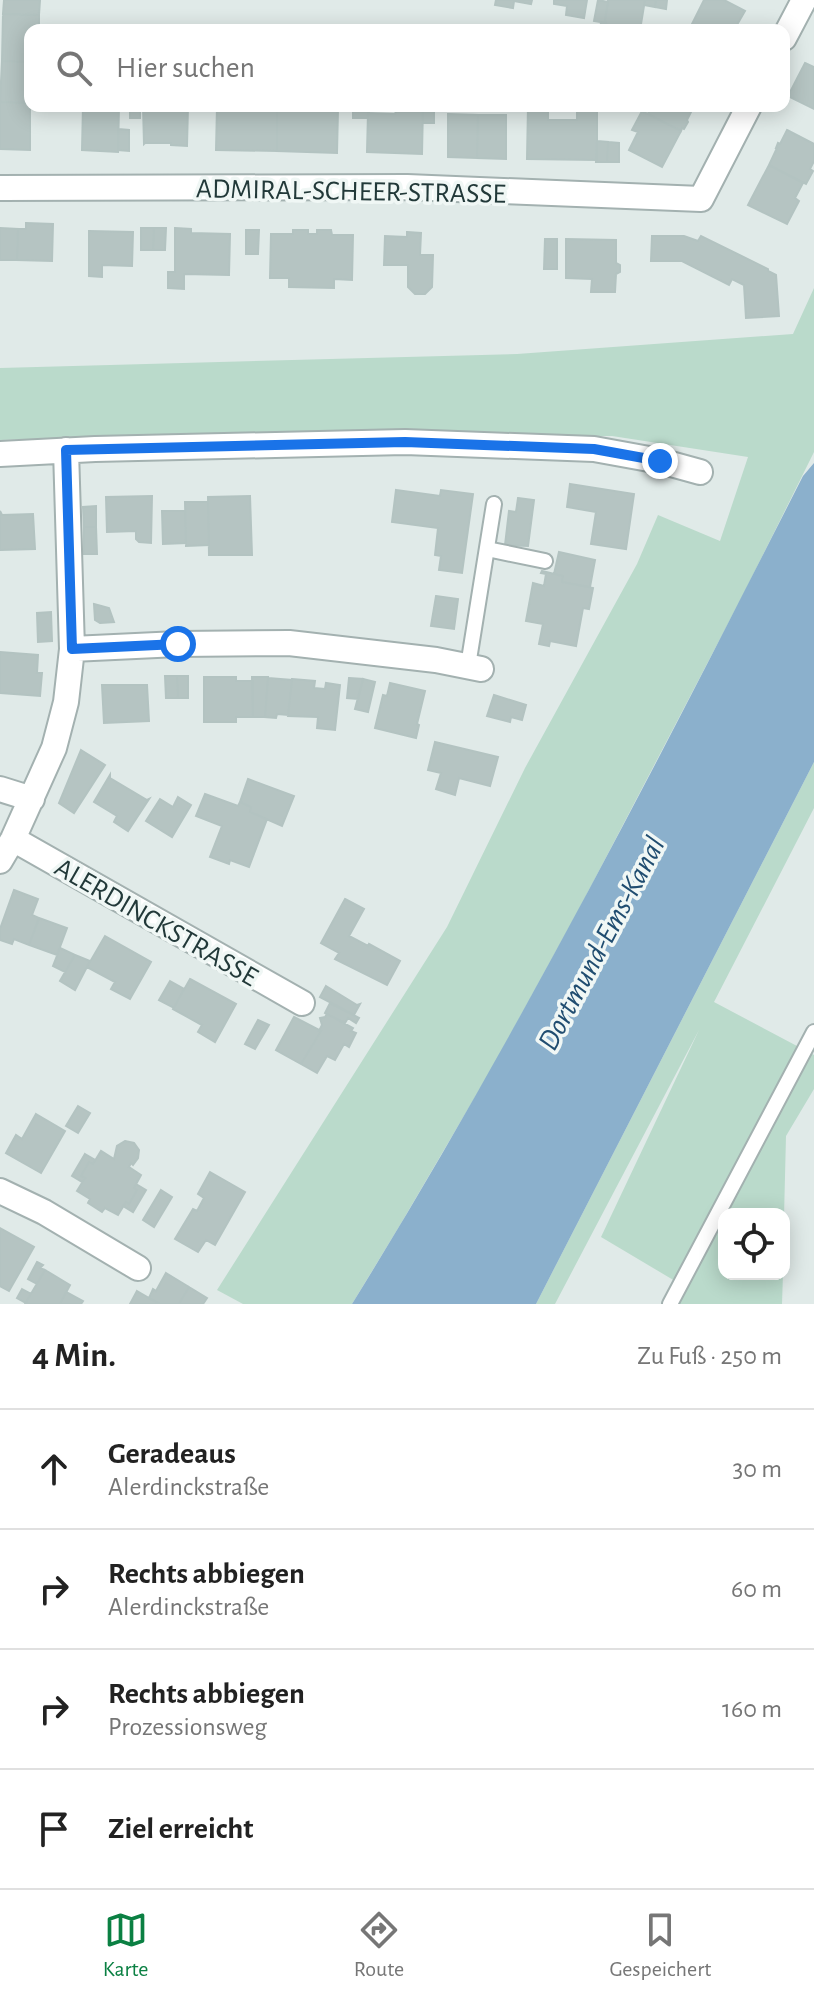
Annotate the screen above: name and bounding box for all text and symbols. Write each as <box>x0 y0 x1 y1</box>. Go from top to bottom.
search box <box>24 24 790 112</box>
icon: search <box>52 46 96 90</box>
text: Hier suchen <box>116 53 255 83</box>
street label: ADMIRAL-SCHEER-STRASSE <box>196 175 506 209</box>
route end <box>642 443 678 479</box>
route start <box>160 626 196 662</box>
water label: Dortmund-Ems-Kanal <box>533 832 671 1055</box>
street label: ALERDINCKSTRASSE <box>50 853 262 992</box>
map controls <box>718 1208 790 1280</box>
button: locate <box>718 1208 790 1280</box>
text: 4 Min. <box>32 1339 116 1373</box>
text: Zu Fuß · 250 m <box>637 1343 782 1369</box>
text: Geradeaus <box>108 1439 236 1469</box>
icon: ahead <box>32 1447 76 1491</box>
text: 30 m <box>732 1456 782 1482</box>
text: Alerdinckstraße <box>108 1474 269 1500</box>
text: Rechts abbiegen <box>108 1559 305 1589</box>
icon: right <box>32 1567 76 1611</box>
text: 60 m <box>731 1576 782 1602</box>
text: Alerdinckstraße <box>108 1594 269 1620</box>
text: Rechts abbiegen <box>108 1679 305 1709</box>
icon: right <box>32 1687 76 1731</box>
text: 160 m <box>722 1696 782 1722</box>
text: Prozessionsweg <box>108 1714 267 1740</box>
icon: arrive <box>32 1807 76 1851</box>
text: Ziel erreicht <box>108 1814 253 1844</box>
tab: Karte <box>103 1908 148 1982</box>
tab: Route <box>354 1908 404 1982</box>
tab: Gespeichert <box>609 1908 711 1982</box>

